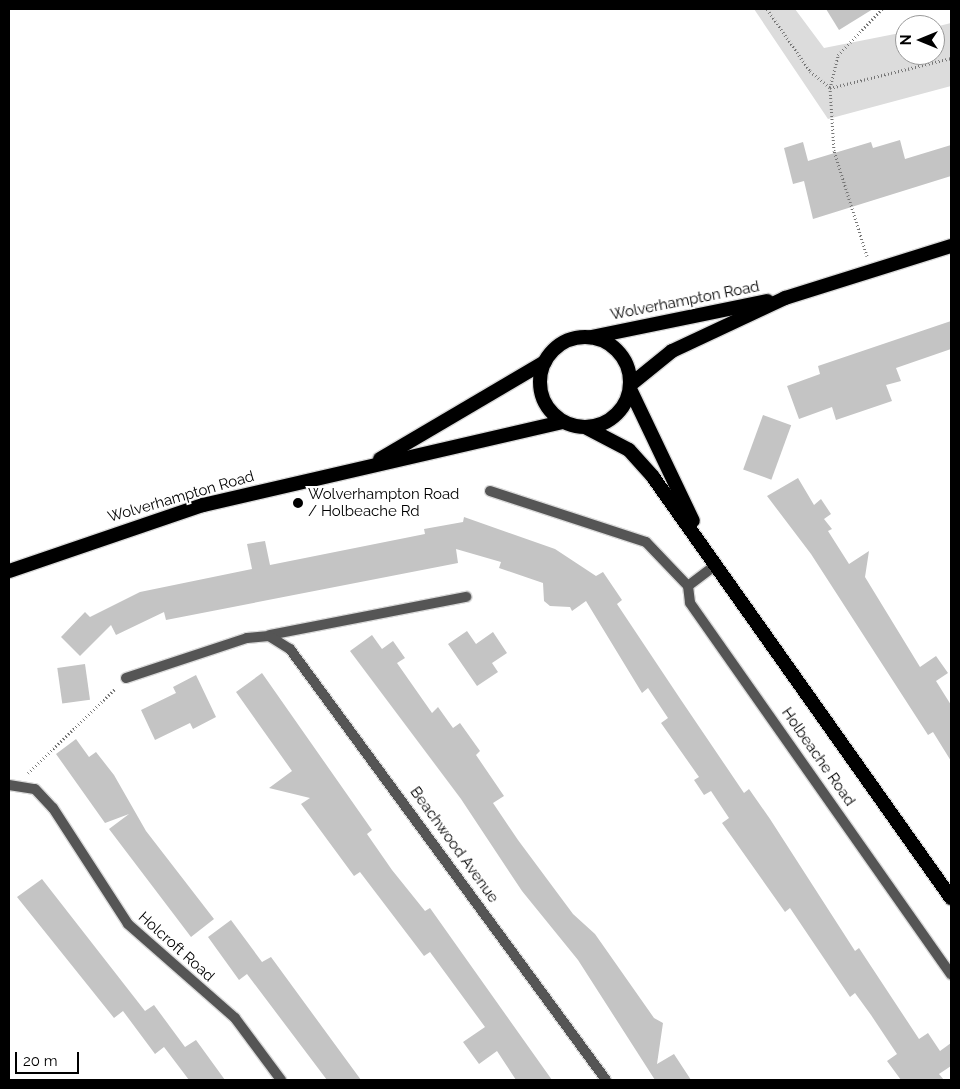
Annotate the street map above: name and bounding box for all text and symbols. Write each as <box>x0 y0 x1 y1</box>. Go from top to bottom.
north arrow <box>895 15 945 65</box>
text: N <box>898 35 914 45</box>
street label: Wolverhampton Road <box>609 278 761 324</box>
street label: Wolverhampton Road <box>106 467 256 527</box>
place label: Wolverhampton Road / Holbeache Rd <box>308 485 459 520</box>
marker: Wolverhampton Road / Holbeache Rd <box>292 497 304 509</box>
street label: Holbeache Road <box>777 704 859 810</box>
street label: Beachwood Avenue <box>406 783 502 907</box>
street label: Holcroft Road <box>134 908 218 986</box>
scale bar <box>18 1042 81 1074</box>
text: 20 m <box>23 1052 58 1070</box>

